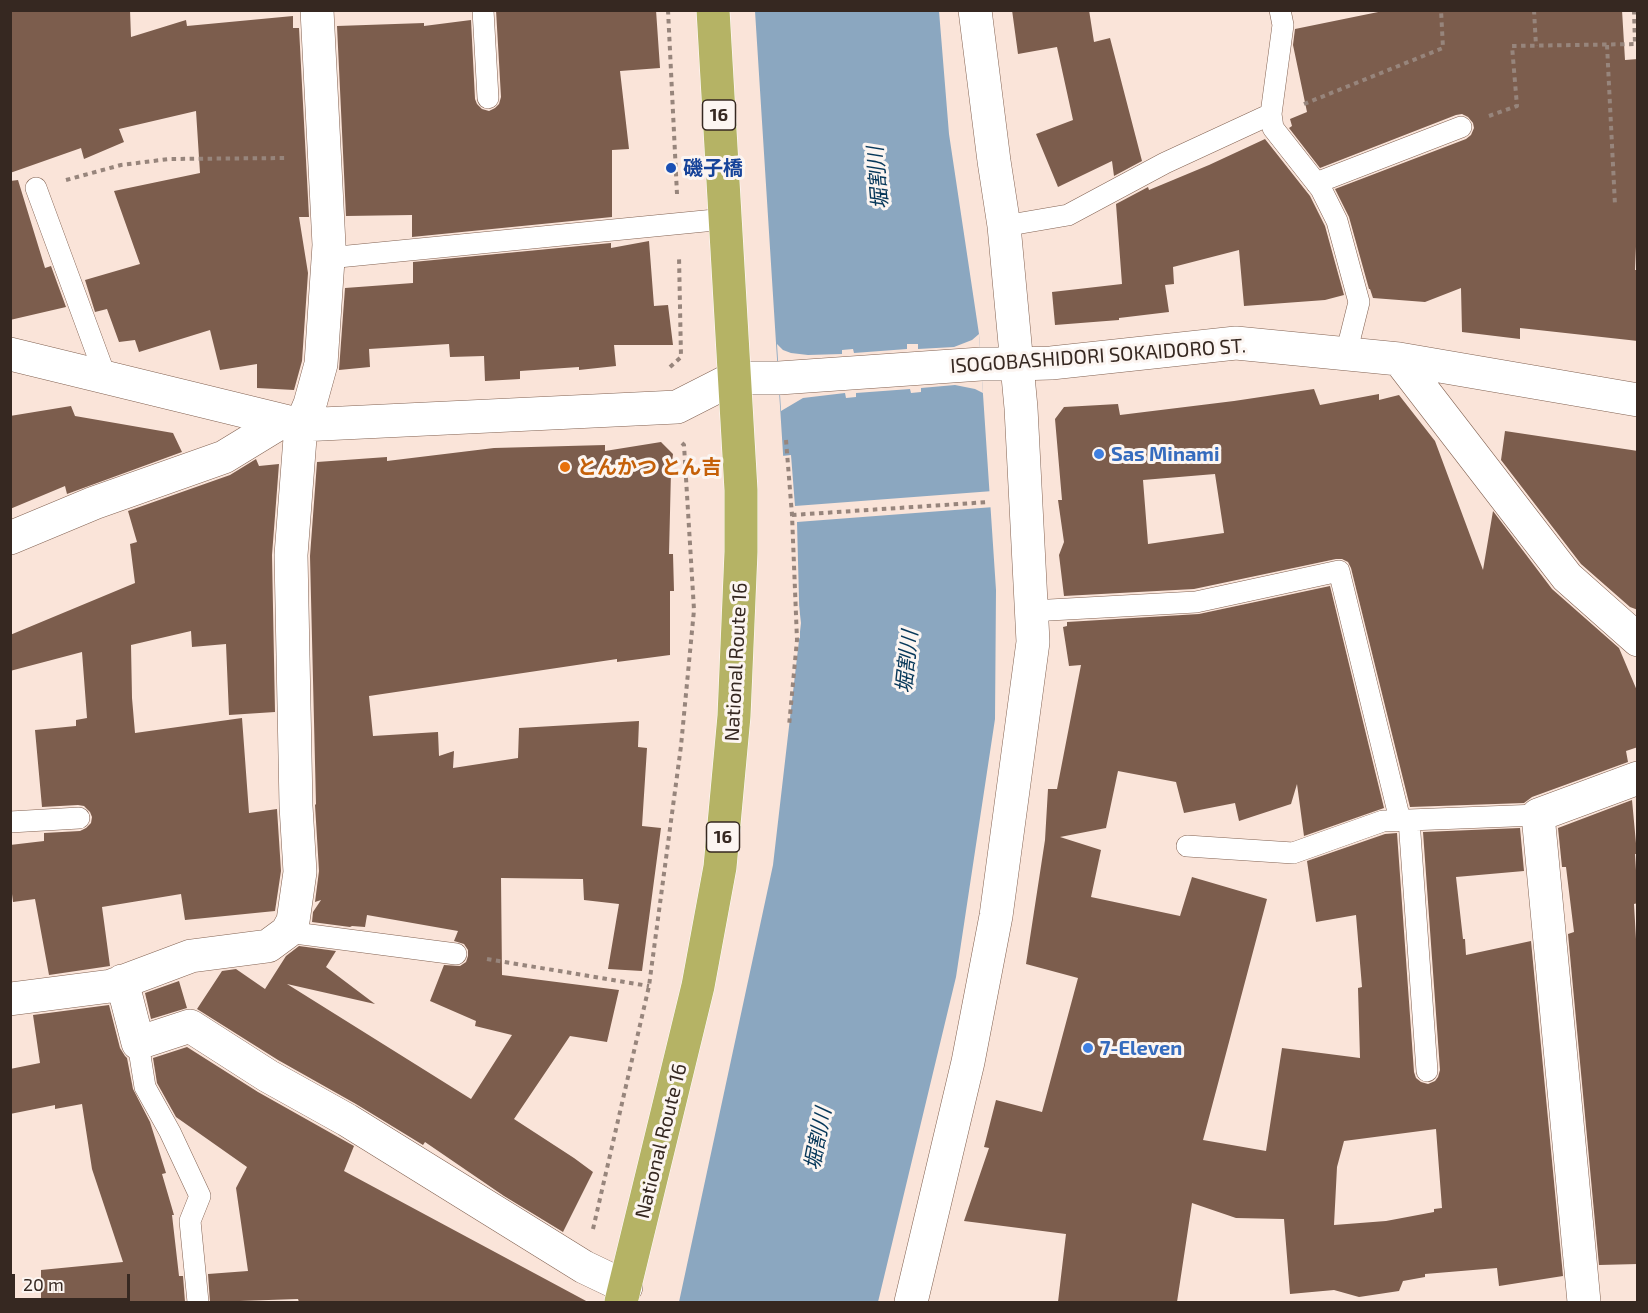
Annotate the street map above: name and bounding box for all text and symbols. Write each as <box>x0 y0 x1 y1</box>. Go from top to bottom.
road number: 16 <box>702 100 736 130</box>
water label: 堀割川 <box>863 146 893 210</box>
place label: 磯子橋 <box>683 156 743 180</box>
marker: 磯子橋 <box>664 161 678 175</box>
street label: ISOGOBASHIDORI SOKAIDORO ST. <box>949 334 1247 378</box>
place label: Sas Minami <box>1111 442 1219 466</box>
marker: Sas Minami <box>1092 447 1106 461</box>
place label: とんかつ とん吉 <box>577 455 721 479</box>
marker: とんかつ とん吉 <box>558 460 572 474</box>
street label: National Route 16 <box>720 582 752 742</box>
water label: 堀割川 <box>891 629 923 695</box>
road number: 16 <box>706 822 740 852</box>
place label: 7-Eleven <box>1100 1036 1182 1060</box>
marker: 7-Eleven <box>1081 1041 1095 1055</box>
street label: National Route 16 <box>630 1061 692 1221</box>
water label: 堀割川 <box>800 1106 836 1172</box>
scale bar <box>15 1262 134 1300</box>
text: 20 m <box>23 1273 64 1295</box>

